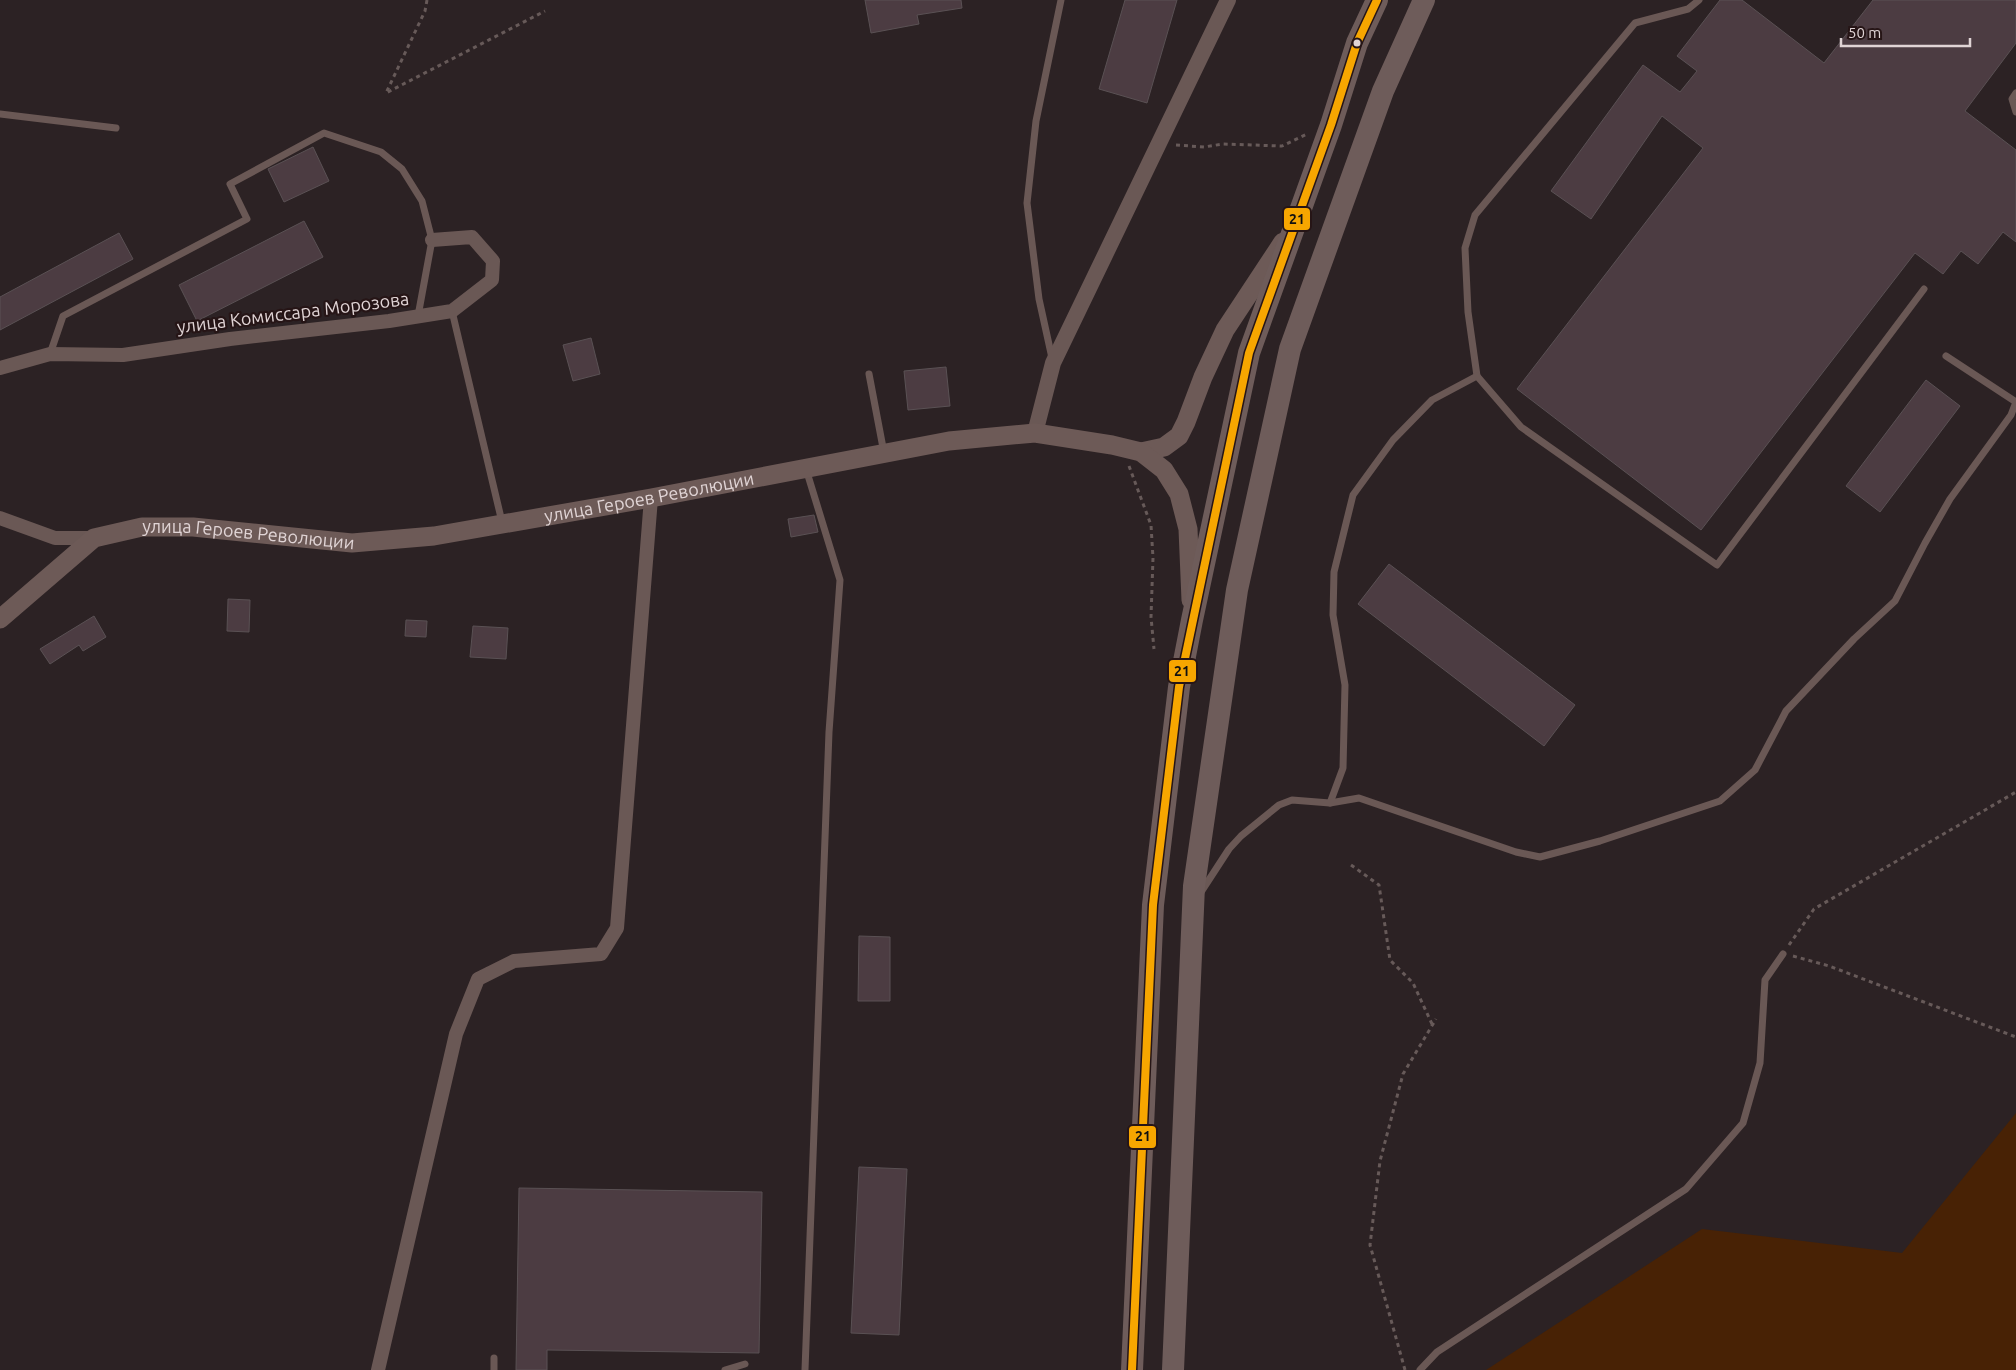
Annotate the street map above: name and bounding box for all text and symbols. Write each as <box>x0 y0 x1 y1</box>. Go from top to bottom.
scale bar <box>1841 15 1970 47</box>
text: 50 m <box>1848 24 1881 41</box>
unlabelled marker <box>1352 38 1362 48</box>
line badge: 21 <box>1283 207 1311 231</box>
text: 21 <box>1289 211 1305 227</box>
street label: улица Комиссара Морозова <box>176 288 410 336</box>
street label: улица Героев Революции <box>542 468 756 526</box>
street label: улица Героев Революции <box>142 516 355 552</box>
line badge: 21 <box>1168 659 1197 683</box>
text: 21 <box>1174 663 1190 679</box>
line badge: 21 <box>1128 1125 1157 1149</box>
text: 21 <box>1135 1128 1151 1144</box>

